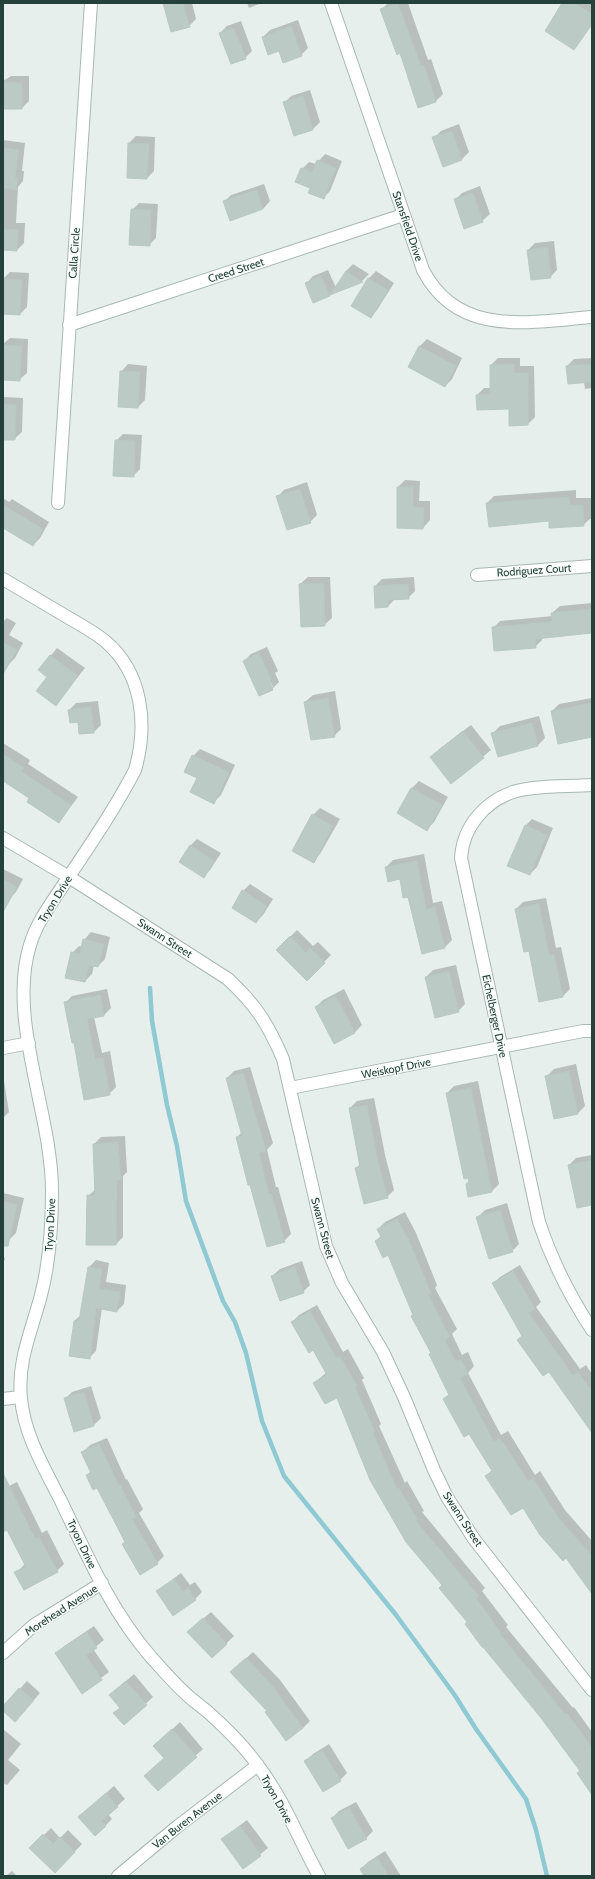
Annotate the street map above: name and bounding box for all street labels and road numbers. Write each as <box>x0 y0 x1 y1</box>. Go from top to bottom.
street label: Stansfield Drive <box>389 189 427 263</box>
street label: Calla Circle <box>65 227 83 279</box>
street label: Creed Street <box>206 254 266 286</box>
street label: Rodriguez Court <box>496 560 572 580</box>
street label: Tryon Drive <box>35 872 75 925</box>
street label: Swann Street <box>135 915 195 961</box>
street label: Eichelberger Drive <box>479 973 511 1059</box>
street label: Weiskopf Drive <box>360 1054 432 1082</box>
street label: Swann Street <box>308 1196 338 1260</box>
street label: Tryon Drive <box>42 1198 58 1252</box>
street label: Swann Street <box>440 1489 486 1549</box>
street label: Tryon Drive <box>64 1517 100 1571</box>
street label: Morehead Avenue <box>22 1581 100 1639</box>
street label: Tryon Drive <box>258 1772 296 1826</box>
street label: Van Buren Avenue <box>149 1788 225 1852</box>

